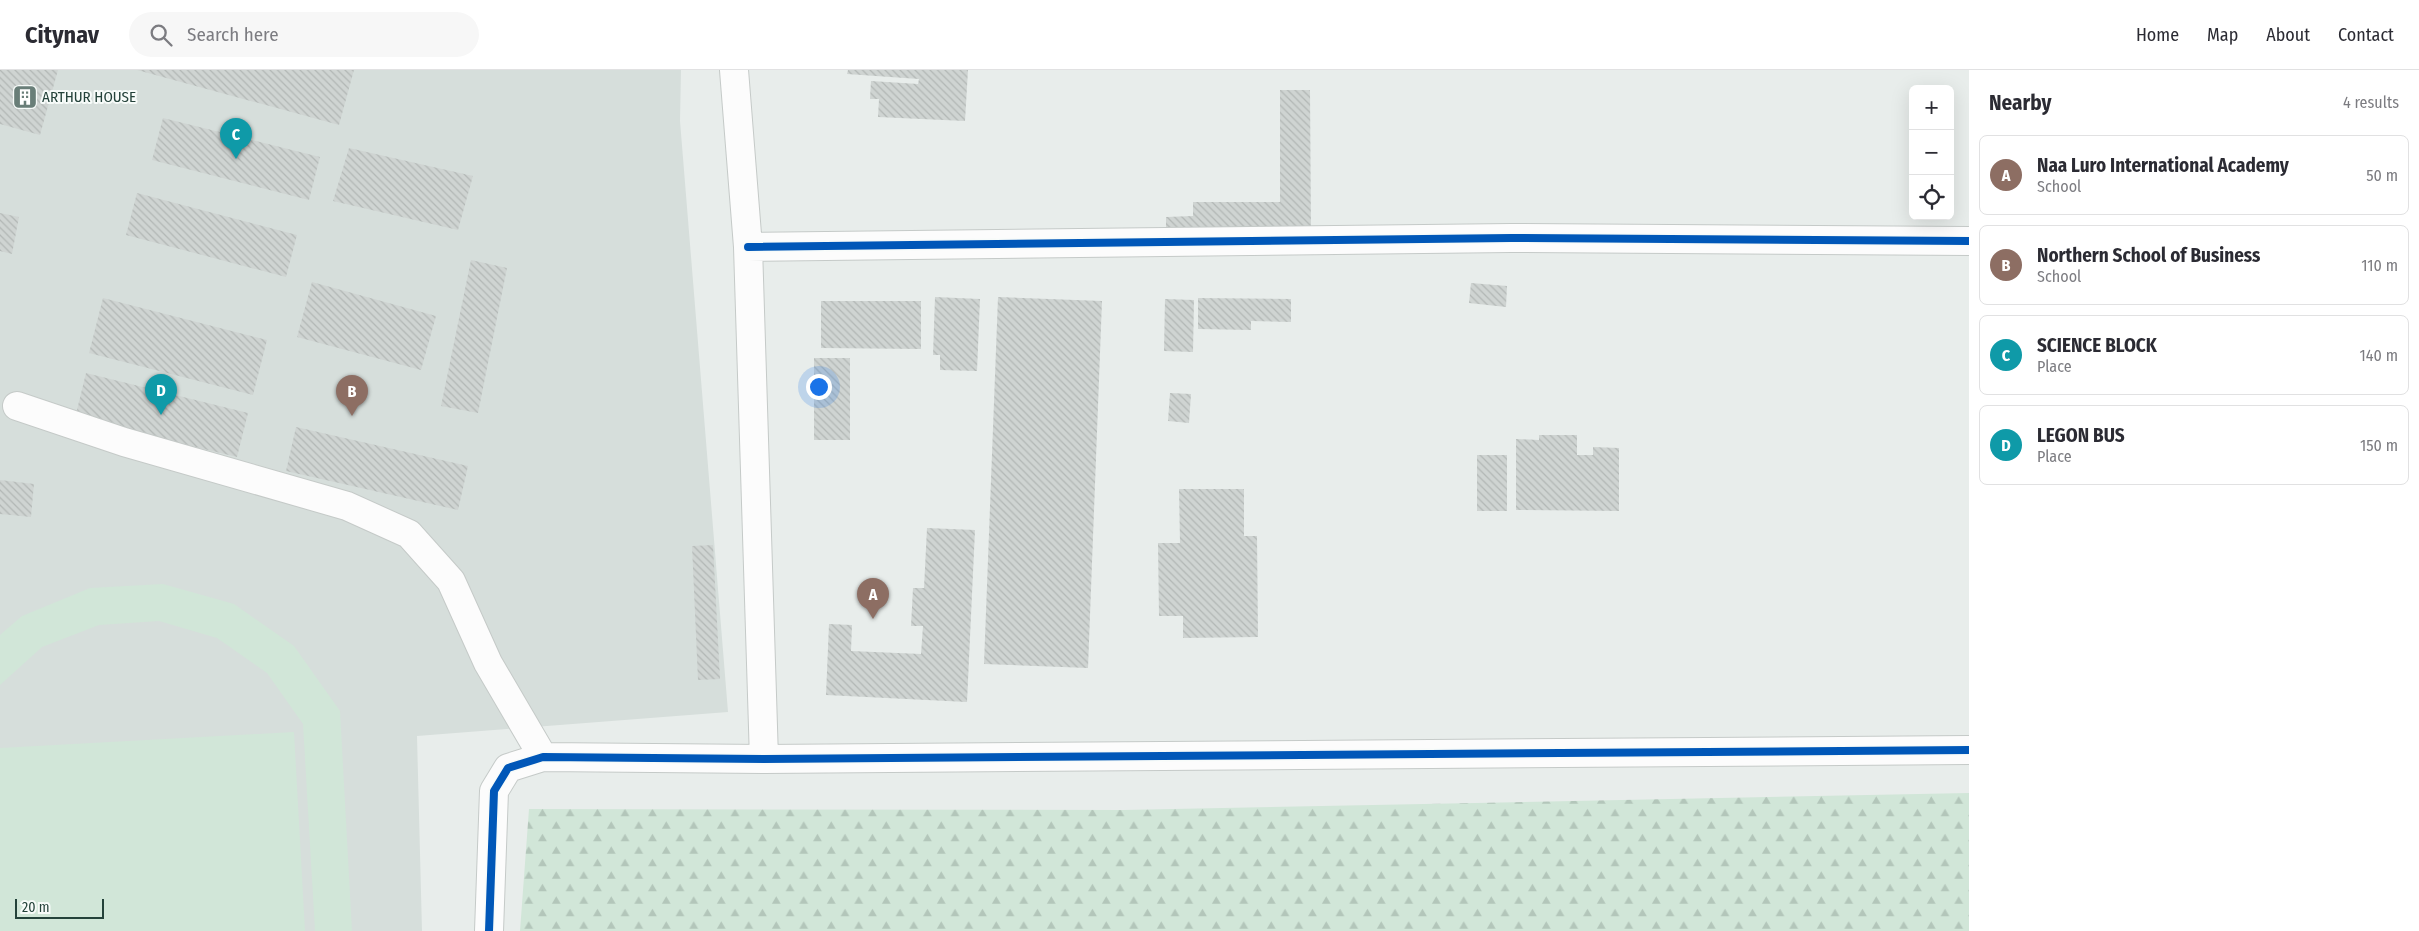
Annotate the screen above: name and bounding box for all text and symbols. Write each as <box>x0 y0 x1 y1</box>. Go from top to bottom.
search box <box>129 12 479 57</box>
text: Citynav <box>25 21 99 49</box>
icon: search <box>147 21 175 49</box>
text: Search here <box>187 23 279 46</box>
text: Home <box>2136 24 2179 46</box>
text: Map <box>2207 24 2238 46</box>
text: About <box>2266 24 2310 46</box>
text: Contact <box>2338 24 2394 46</box>
building icon: ARTHUR HOUSE <box>12 84 38 110</box>
map controls <box>1909 85 1954 220</box>
button: + <box>1909 85 1954 130</box>
place label: ARTHUR HOUSE <box>42 88 136 106</box>
text: Nearby <box>1989 90 2051 116</box>
text: 4 results <box>2343 93 2399 112</box>
pin: C <box>220 118 252 159</box>
button: − <box>1909 130 1954 175</box>
text: Naa Luro International Academy <box>2037 154 2289 177</box>
text: A <box>2002 166 2010 185</box>
text: 50 m <box>2366 166 2398 185</box>
button: locate <box>1909 175 1954 220</box>
text: School <box>2037 177 2081 196</box>
text: Northern School of Business <box>2037 244 2260 267</box>
text: B <box>2002 256 2010 275</box>
text: 110 m <box>2361 256 2398 275</box>
text: School <box>2037 267 2081 286</box>
text: SCIENCE BLOCK <box>2037 334 2157 357</box>
text: C <box>2002 346 2010 365</box>
text: 140 m <box>2360 346 2398 365</box>
text: Place <box>2037 357 2072 376</box>
pin: D <box>145 374 177 415</box>
your location <box>806 374 832 400</box>
pin: B <box>336 375 368 416</box>
text: LEGON BUS <box>2037 424 2125 447</box>
text: D <box>2001 436 2011 455</box>
text: 150 m <box>2360 436 2398 455</box>
text: Place <box>2037 447 2072 466</box>
pin: A <box>857 578 889 619</box>
scale bar <box>15 896 104 919</box>
text: 20 m <box>22 899 50 916</box>

